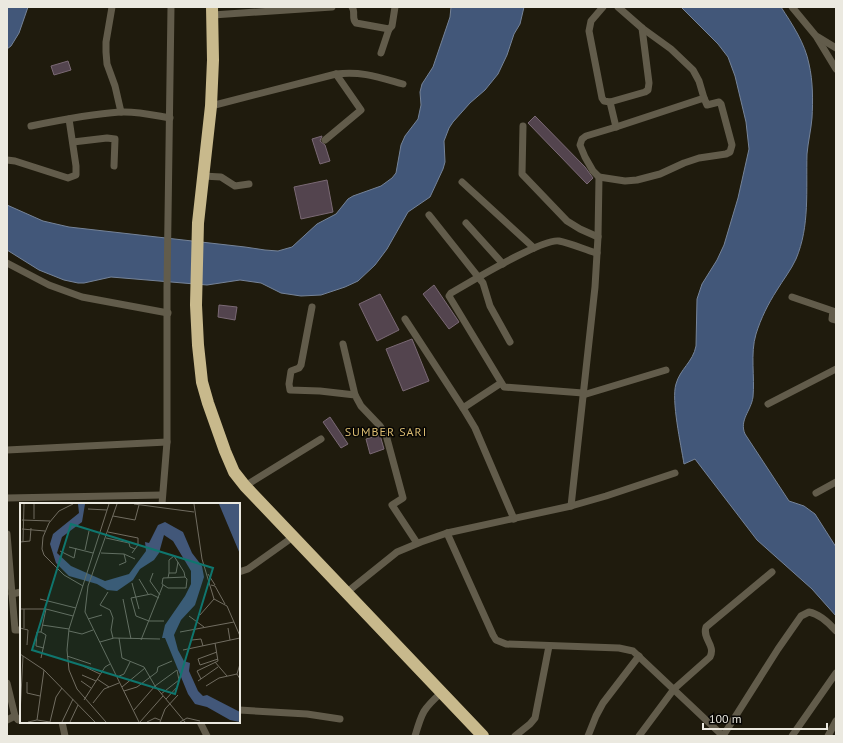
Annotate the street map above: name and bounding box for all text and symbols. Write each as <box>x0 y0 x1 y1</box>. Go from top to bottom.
district label: SUMBER SARI <box>345 424 427 439</box>
inset map <box>20 503 240 723</box>
scale bar <box>703 705 827 731</box>
text: 100 m <box>709 711 742 726</box>

